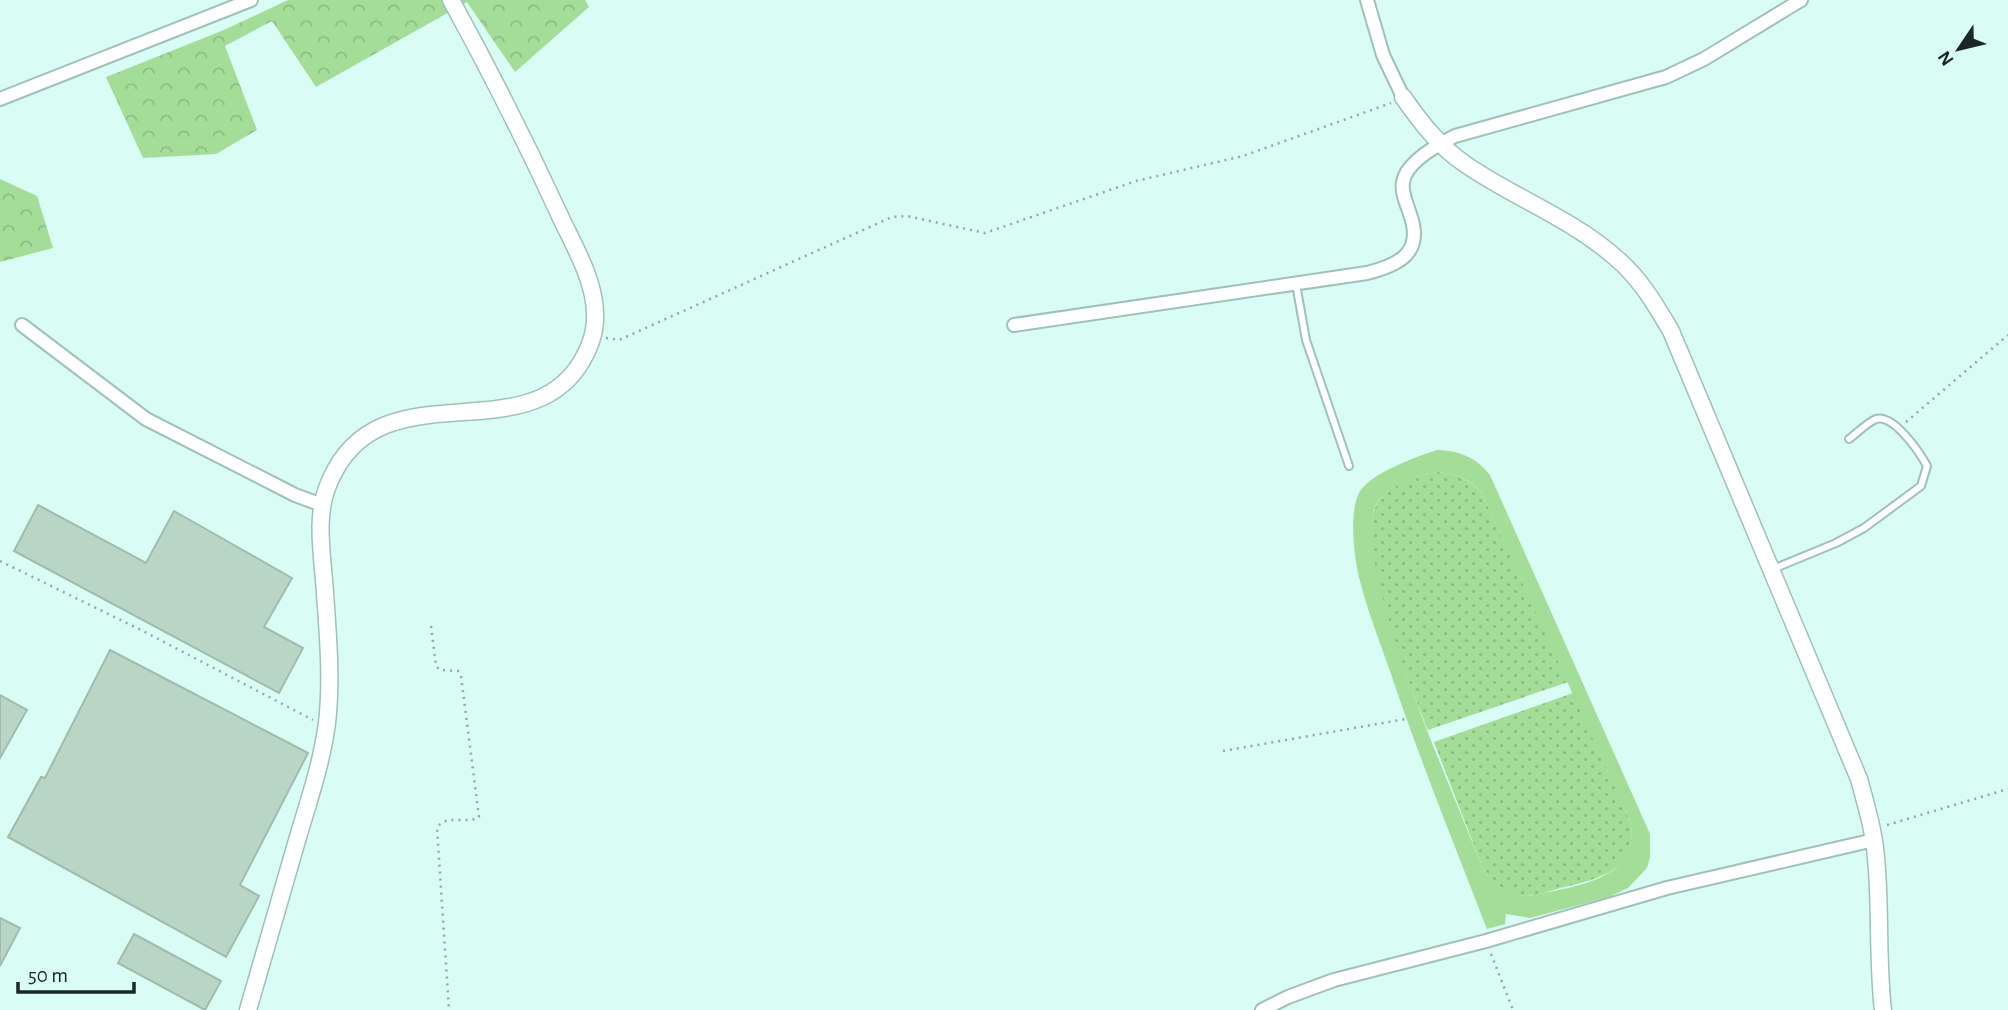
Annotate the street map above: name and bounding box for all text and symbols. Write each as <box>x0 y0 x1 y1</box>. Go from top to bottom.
north arrow <box>1924 14 1994 84</box>
text: N <box>1935 47 1958 69</box>
scale bar <box>18 950 133 994</box>
text: 50 m <box>28 965 68 986</box>

